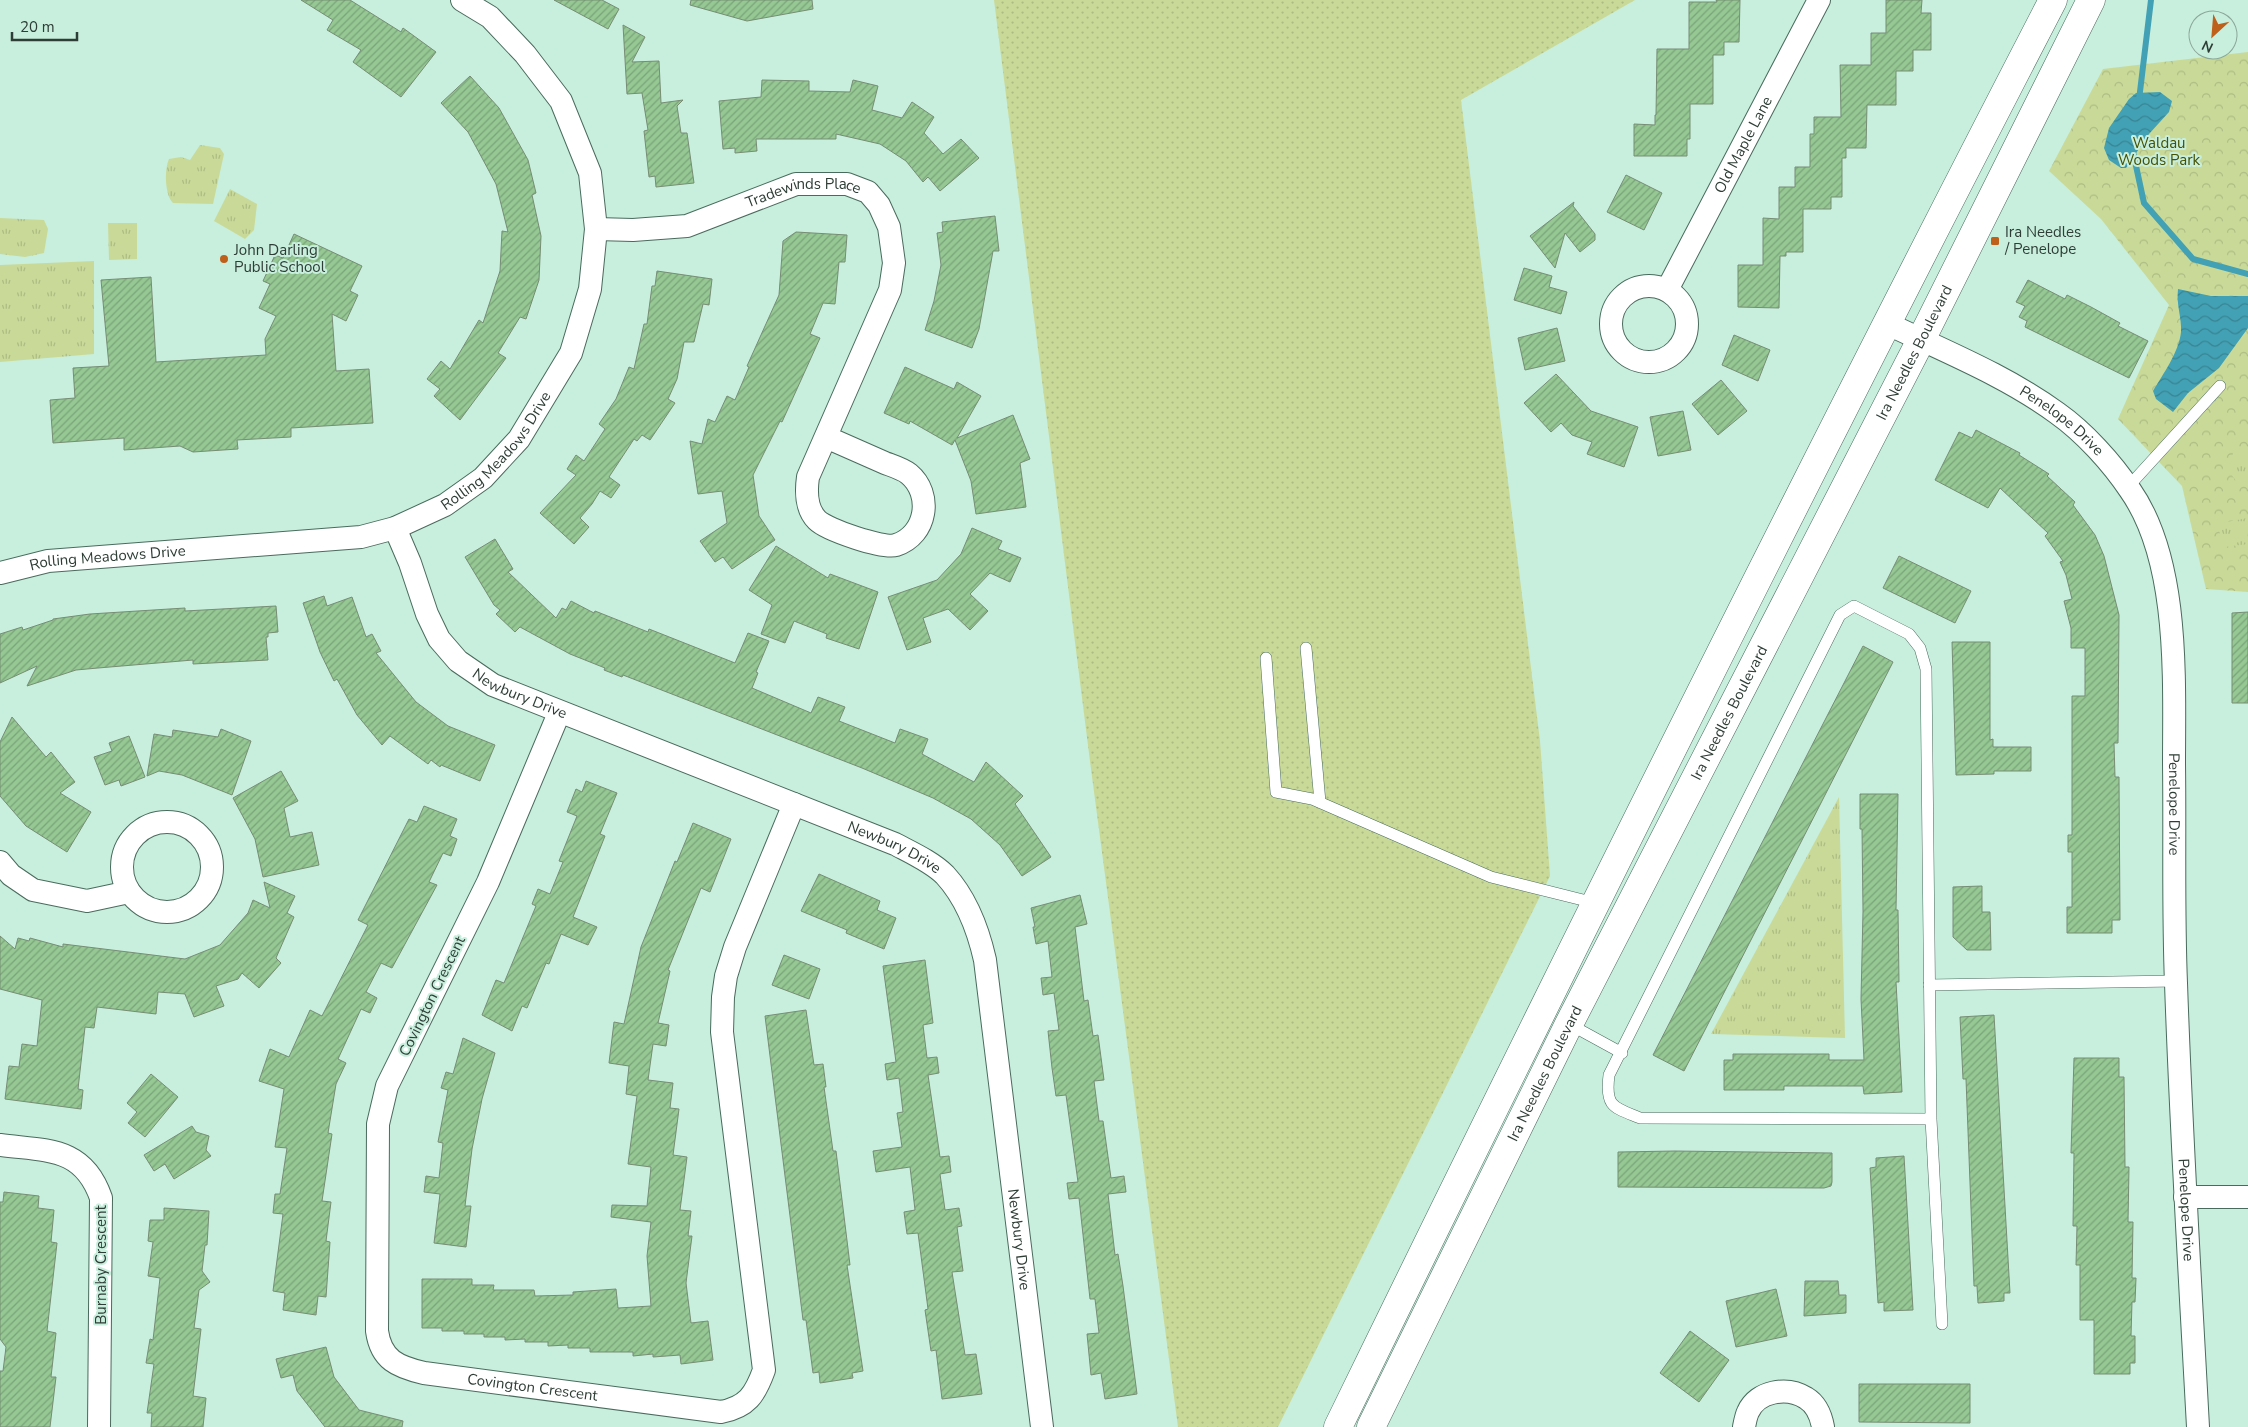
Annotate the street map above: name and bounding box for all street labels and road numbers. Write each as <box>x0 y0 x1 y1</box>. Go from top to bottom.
street label: Old Maple Lane <box>1709 93 1777 197</box>
street label: Tradewinds Place <box>743 174 864 213</box>
street label: Ira Needles Boulevard <box>1871 282 1957 423</box>
street label: Penelope Drive <box>2016 381 2109 460</box>
street label: Rolling Meadows Drive <box>437 388 556 515</box>
street label: Rolling Meadows Drive <box>27 540 186 575</box>
street label: Ira Needles Boulevard <box>1686 642 1772 784</box>
street label: Newbury Drive <box>468 664 570 723</box>
street label: Penelope Drive <box>2164 753 2184 855</box>
street label: Newbury Drive <box>845 816 946 878</box>
street label: Covington Crescent <box>394 932 470 1059</box>
street label: Ira Needles Boulevard <box>1503 1002 1587 1145</box>
street label: Penelope Drive <box>2174 1158 2199 1262</box>
street label: Newbury Drive <box>1003 1188 1035 1291</box>
street label: Burnaby Crescent <box>91 1204 111 1325</box>
street label: Covington Crescent <box>466 1369 600 1406</box>

